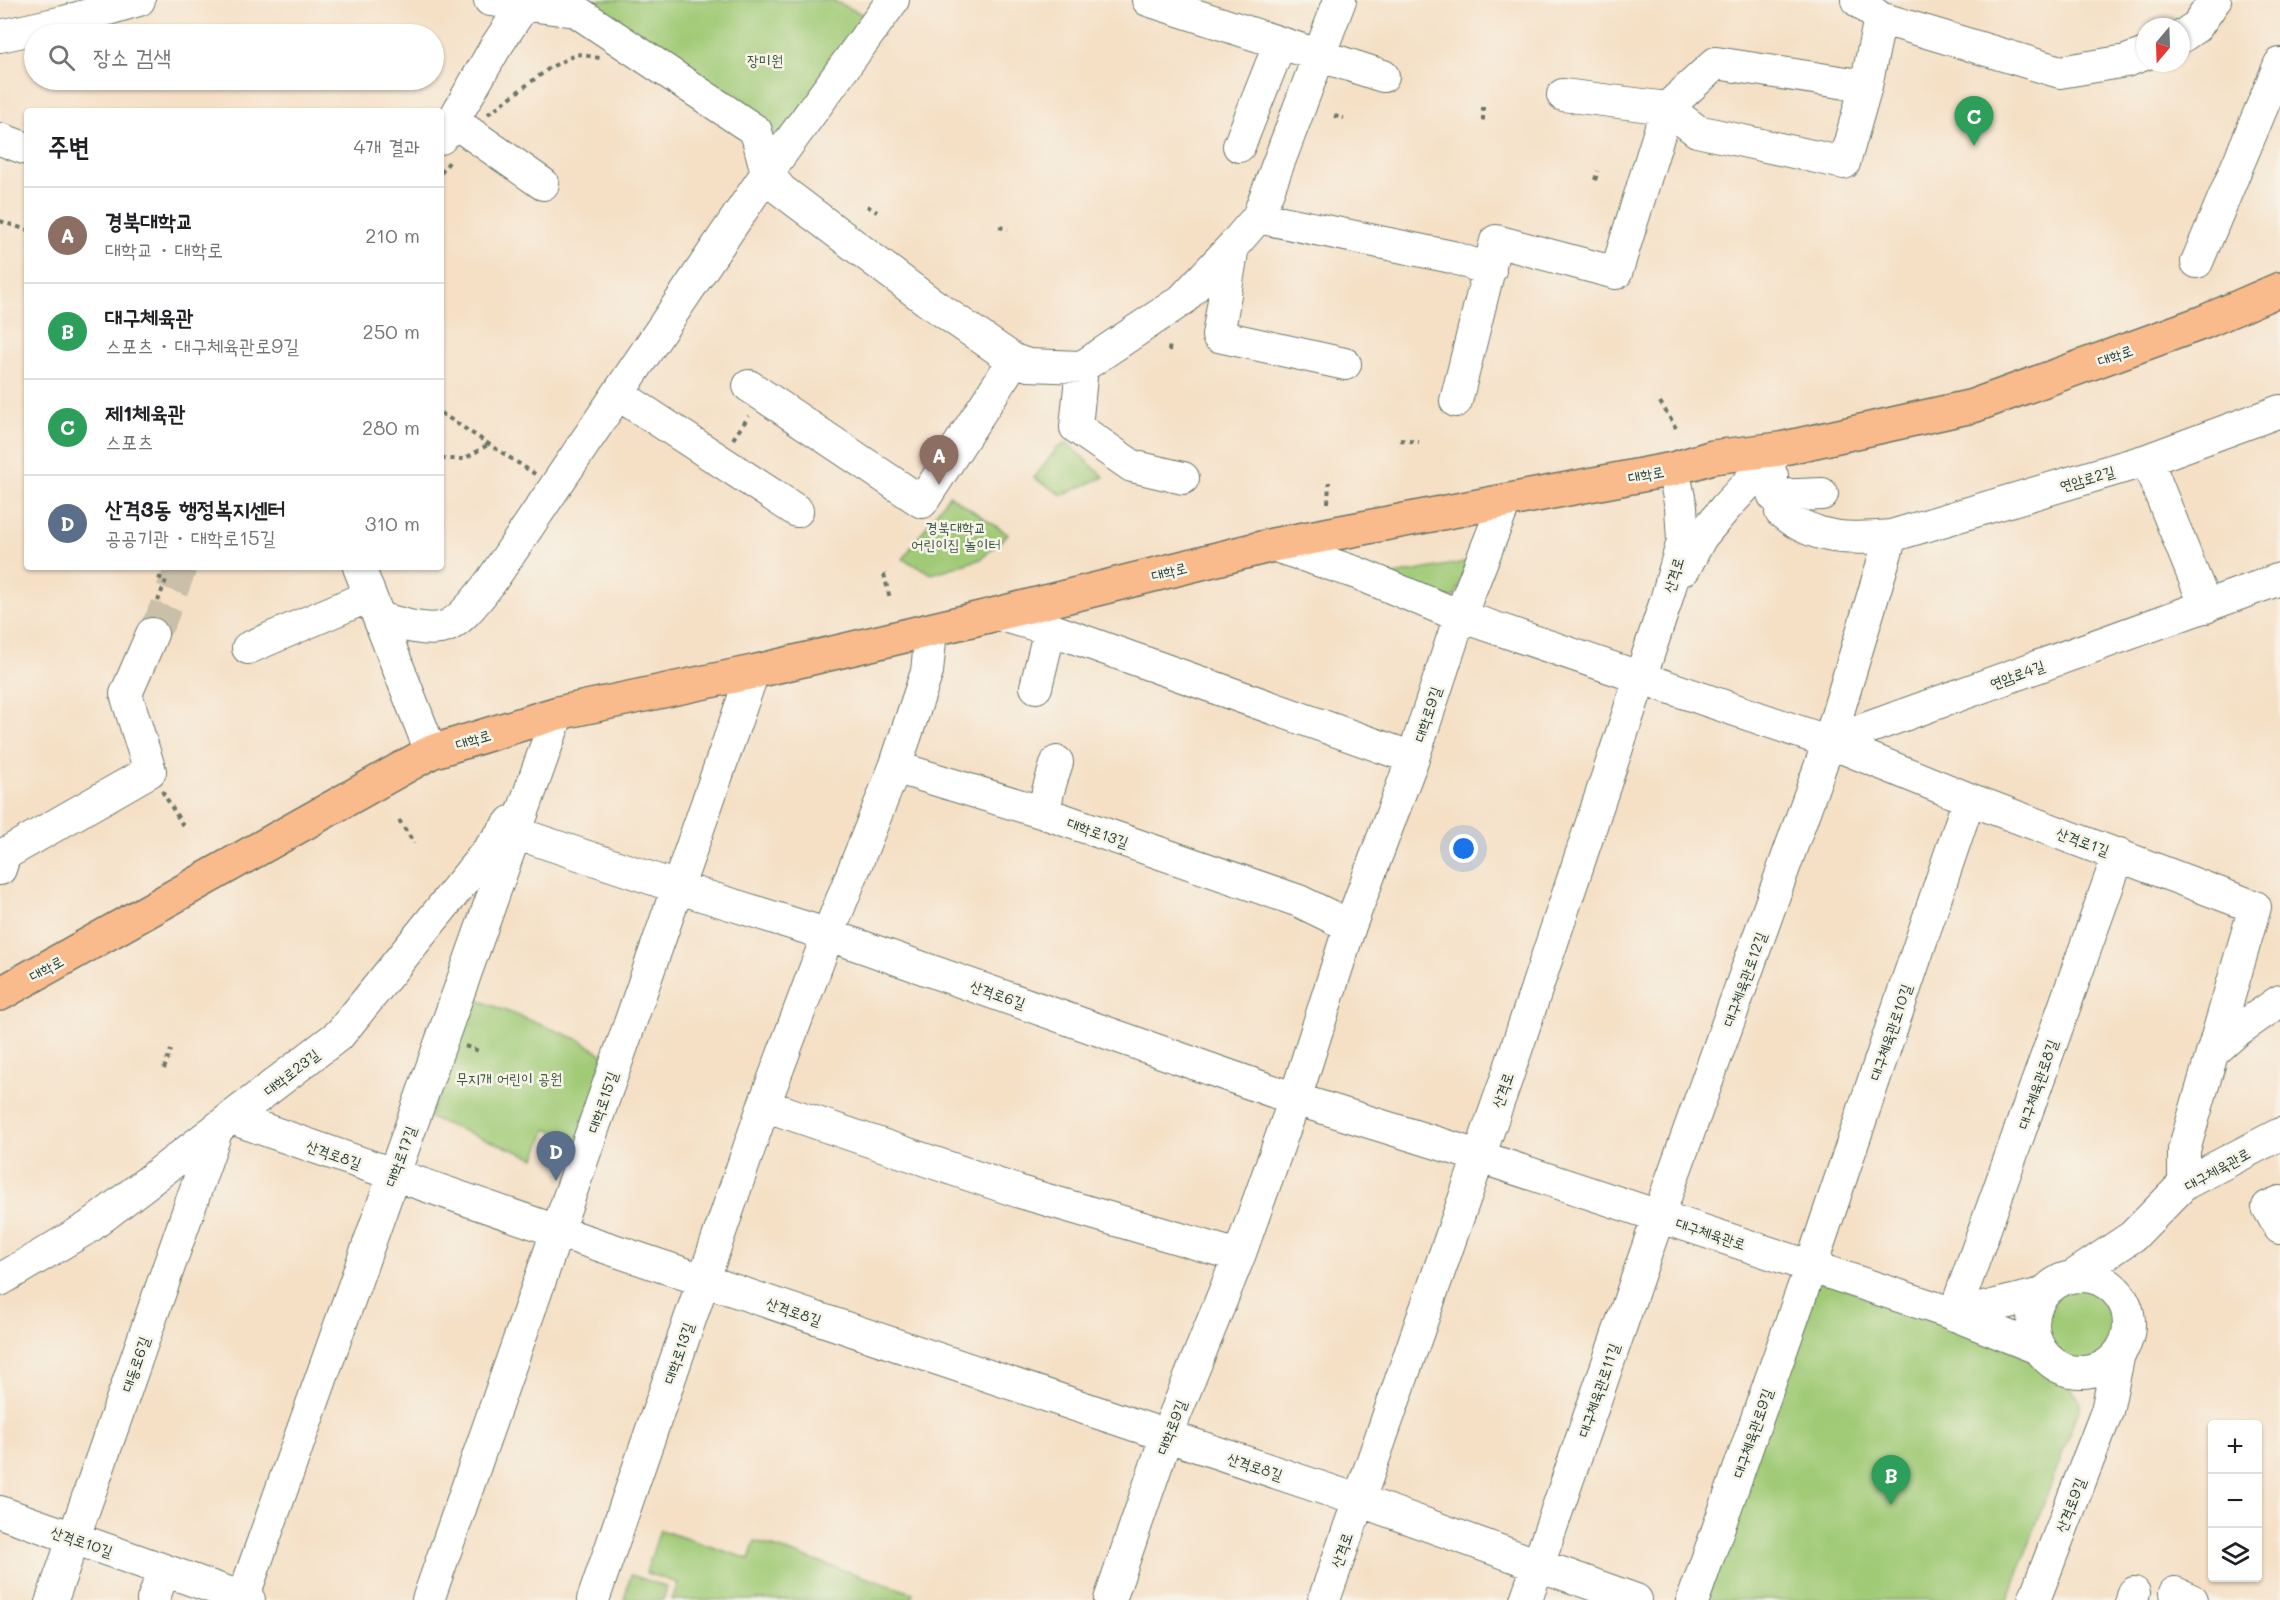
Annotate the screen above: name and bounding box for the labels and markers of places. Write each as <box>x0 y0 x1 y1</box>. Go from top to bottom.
pin: C <box>1954 96 1994 146</box>
pin: A <box>920 436 958 485</box>
pin: D <box>536 1132 576 1181</box>
pin: B <box>1872 1456 1910 1505</box>

